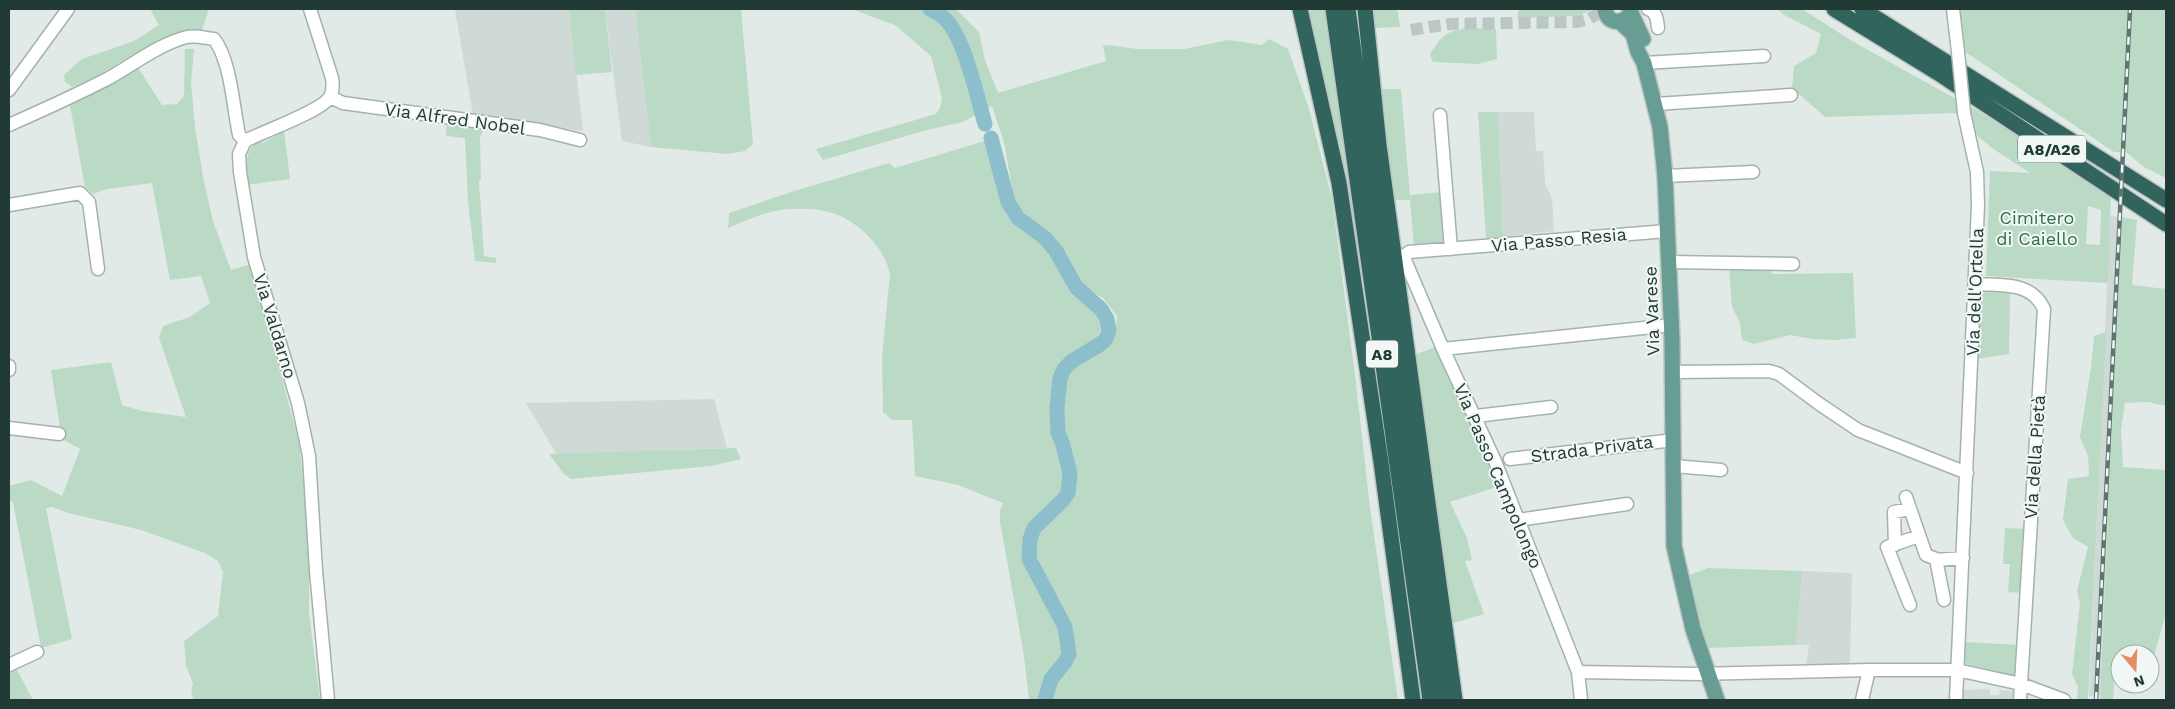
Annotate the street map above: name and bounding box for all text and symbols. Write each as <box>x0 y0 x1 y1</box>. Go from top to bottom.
street label: Via Alfred Nobel <box>383 98 527 139</box>
road number: A8/A26 <box>2018 136 2086 162</box>
park label: Cimitero di Caiello <box>1996 207 2078 249</box>
street label: Via Passo Resia <box>1490 223 1628 256</box>
street label: Via dell'Ortella <box>1962 228 1987 356</box>
street label: Via Varese <box>1639 266 1664 356</box>
street label: Via Valdarno <box>250 271 301 381</box>
road number: A8 <box>1366 340 1398 368</box>
street label: Via Passo Campolongo <box>1450 380 1547 572</box>
street label: Via della Pietà <box>2020 394 2049 520</box>
street label: Strada Privata <box>1529 431 1654 466</box>
north arrow <box>2110 644 2160 694</box>
text: N <box>2132 672 2147 691</box>

